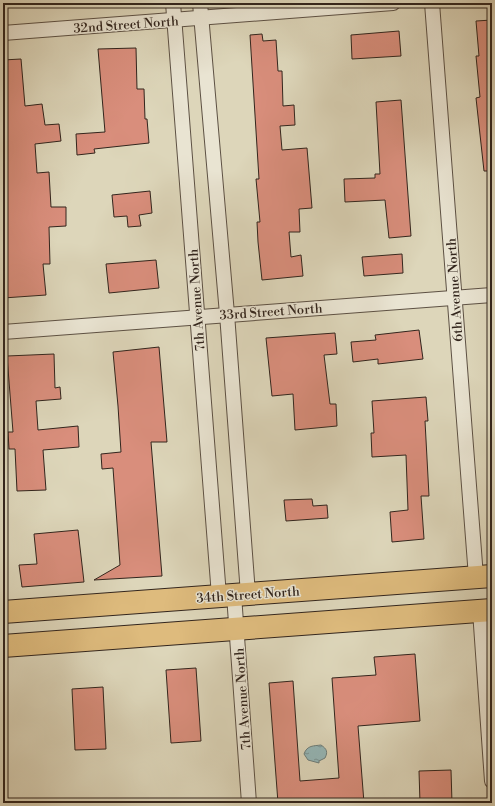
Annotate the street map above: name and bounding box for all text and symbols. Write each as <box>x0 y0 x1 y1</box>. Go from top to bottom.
street label: 32nd Street North <box>73 13 180 37</box>
street label: 6th Avenue North <box>443 237 467 342</box>
street label: 7th Avenue North <box>185 248 209 352</box>
street label: 33rd Street North <box>219 300 323 324</box>
street label: 34th Street North <box>196 583 301 607</box>
street label: 7th Avenue North <box>231 647 255 751</box>

